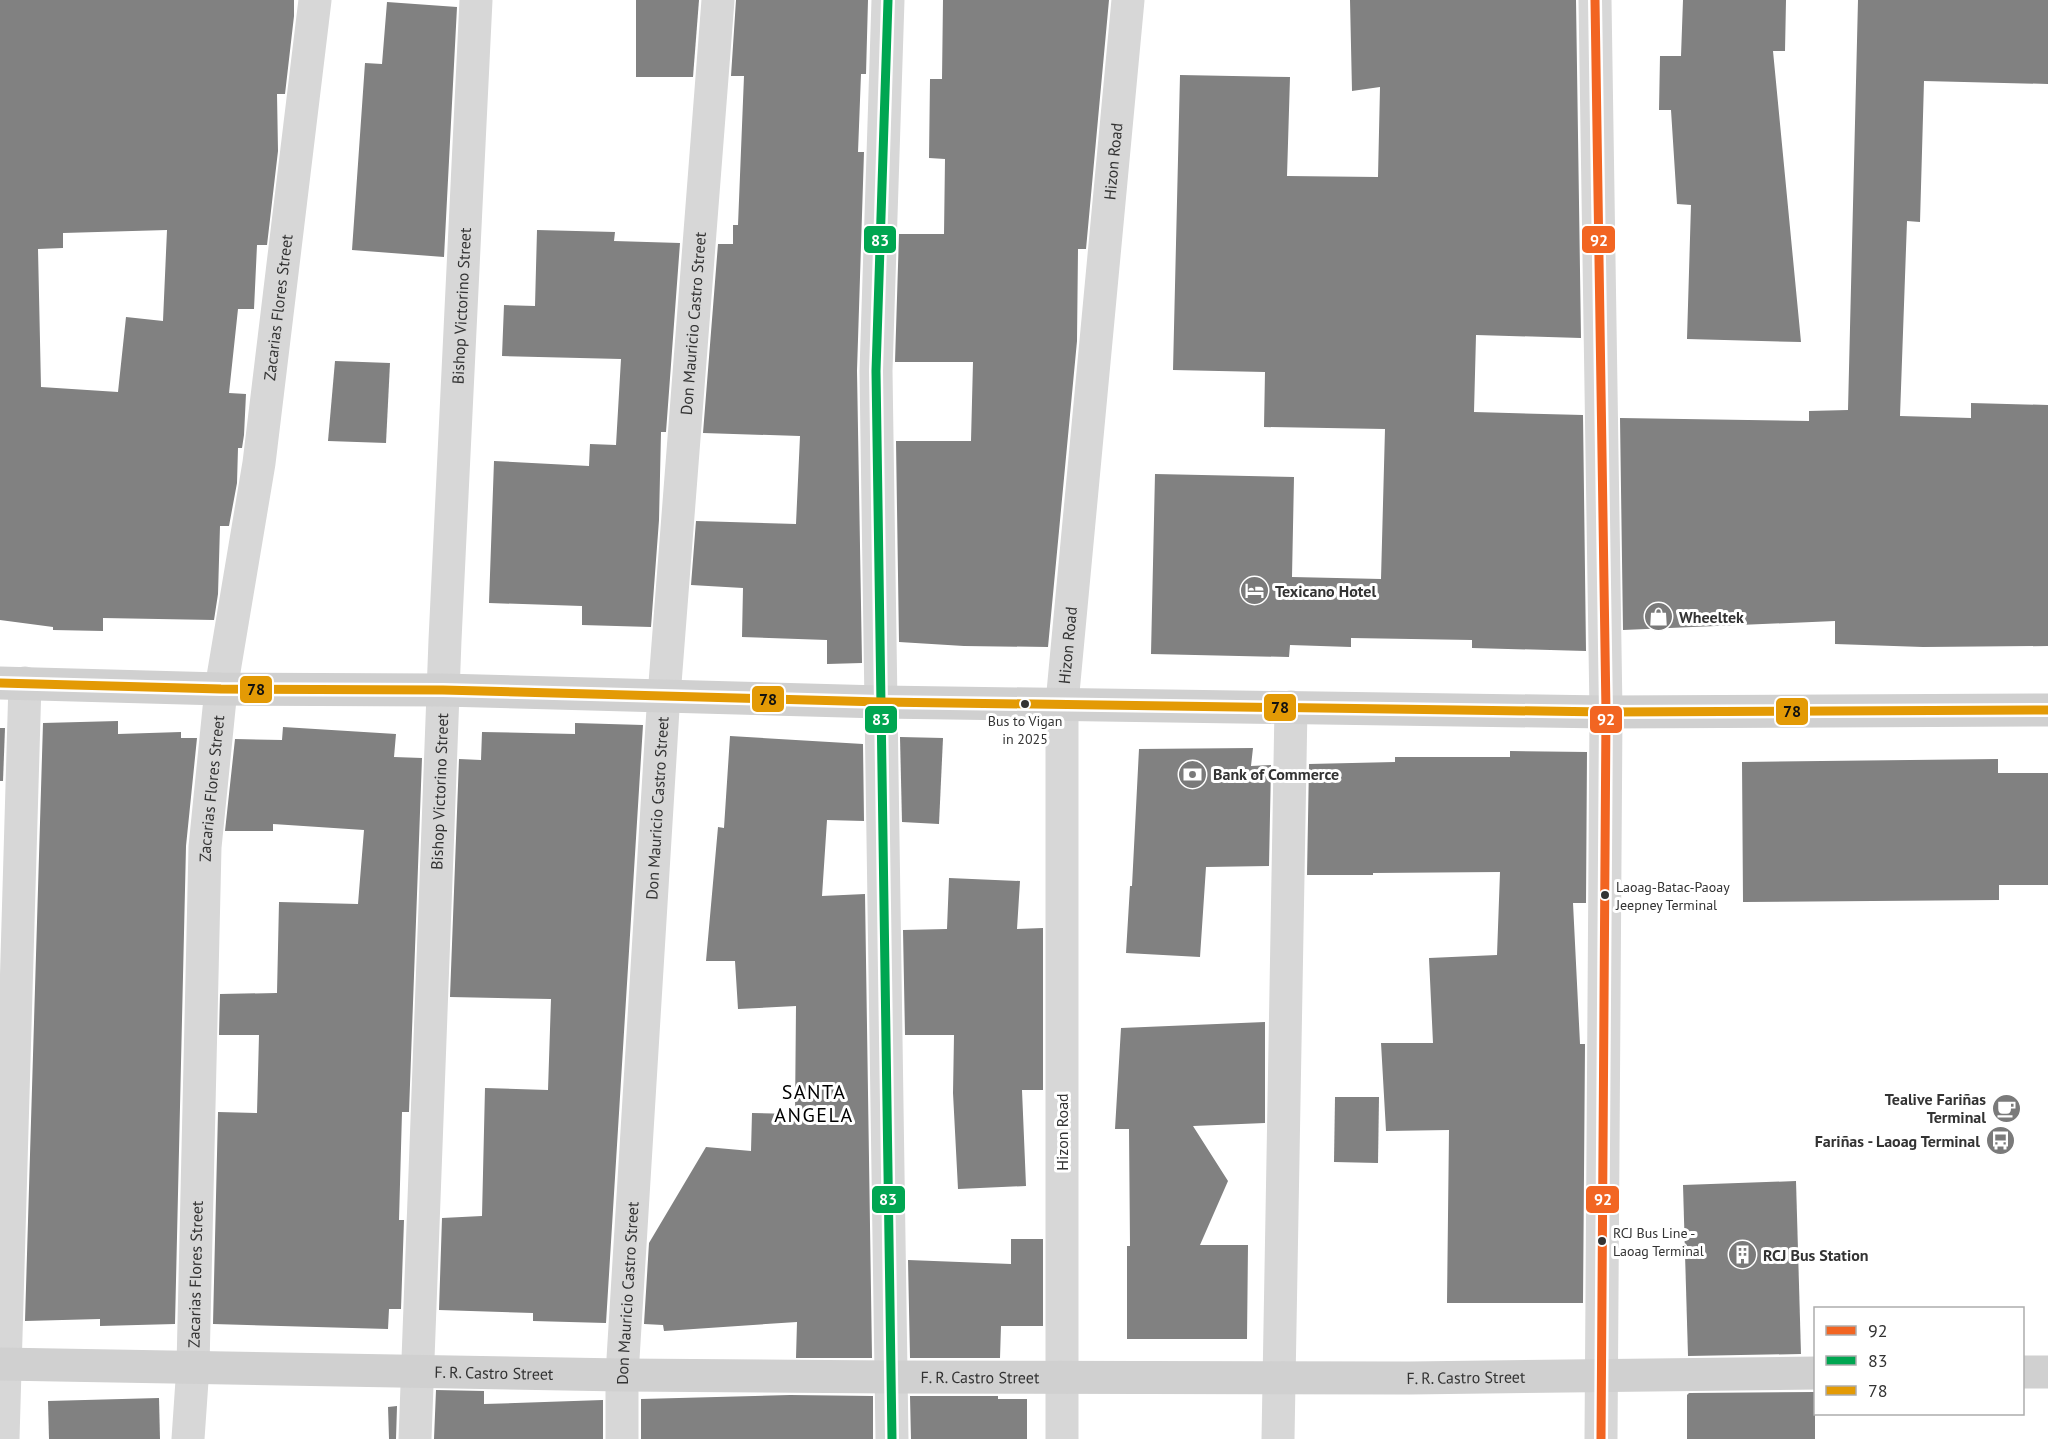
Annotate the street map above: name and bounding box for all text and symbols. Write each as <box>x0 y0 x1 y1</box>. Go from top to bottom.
street label: Hizon Road <box>1099 122 1126 201</box>
line badge: 83 <box>863 225 897 254</box>
line badge: 92 <box>1581 225 1616 254</box>
street label: Bishop Victorino Street <box>447 227 475 385</box>
text: 83 <box>871 230 889 250</box>
text: 92 <box>1590 230 1608 250</box>
street label: Don Mauricio Castro Street <box>676 231 710 416</box>
street label: Zacarias Flores Street <box>259 233 297 382</box>
hotel icon: Texicano Hotel <box>1238 575 1270 607</box>
place label: Texicano Hotel <box>1275 581 1376 601</box>
shop icon: Wheeltek <box>1642 601 1674 633</box>
street label: Hizon Road <box>1054 606 1081 685</box>
place label: Wheeltek <box>1679 607 1744 627</box>
line badge: 78 <box>239 675 273 704</box>
text: 78 <box>247 679 265 699</box>
line badge: 78 <box>751 685 785 713</box>
text: 78 <box>759 689 777 709</box>
line badge: 78 <box>1263 693 1297 722</box>
text: 78 <box>1271 697 1289 717</box>
line badge: 78 <box>1775 697 1809 726</box>
marker: Bus to Vigan in 2025 <box>1019 698 1031 710</box>
text: 78 <box>1783 701 1801 721</box>
line badge: 83 <box>864 705 898 734</box>
line badge: 92 <box>1589 705 1623 734</box>
text: 83 <box>872 709 890 729</box>
text: 92 <box>1597 709 1615 729</box>
street label: Bishop Victorino Street <box>426 712 452 870</box>
place label: Bus to Vigan in 2025 <box>988 712 1062 748</box>
street label: Zacarias Flores Street <box>195 714 228 862</box>
street label: Don Mauricio Castro Street <box>641 715 673 900</box>
bank icon: Bank of Commerce <box>1176 758 1208 790</box>
place label: Bank of Commerce <box>1213 764 1339 784</box>
place label: Laoag-Batac-Paoay Jeepney Terminal <box>1615 878 1730 914</box>
marker: Laoag-Batac-Paoay Jeepney Terminal <box>1599 889 1611 901</box>
district label: SANTA ANGELA <box>774 1079 854 1128</box>
place label: Tealive Fariñas Terminal <box>1885 1089 1986 1127</box>
cafe icon: Tealive Fariñas Terminal <box>1991 1092 2023 1124</box>
street label: Hizon Road <box>1052 1093 1072 1171</box>
bus stop icon: Fariñas - Laoag Terminal <box>1985 1125 2017 1157</box>
place label: Fariñas - Laoag Terminal <box>1815 1131 1980 1151</box>
line badge: 83 <box>871 1185 906 1214</box>
line badge: 92 <box>1585 1185 1620 1214</box>
text: 83 <box>879 1189 897 1209</box>
text: 92 <box>1594 1189 1612 1209</box>
street label: Zacarias Flores Street <box>183 1200 207 1348</box>
street label: Don Mauricio Castro Street <box>612 1200 643 1385</box>
place label: RCJ Bus Line - Laoag Terminal <box>1613 1224 1704 1260</box>
marker: RCJ Bus Line - Laoag Terminal <box>1596 1235 1608 1247</box>
building icon: RCJ Bus Station <box>1726 1239 1758 1271</box>
place label: RCJ Bus Station <box>1763 1245 1869 1265</box>
legend <box>1814 1307 2024 1415</box>
text: 92 <box>1868 1319 1888 1342</box>
text: 83 <box>1868 1349 1888 1372</box>
street label: F. R. Castro Street <box>434 1362 554 1384</box>
street label: F. R. Castro Street <box>920 1367 1040 1387</box>
street label: F. R. Castro Street <box>1406 1367 1526 1388</box>
text: 78 <box>1868 1379 1888 1402</box>

